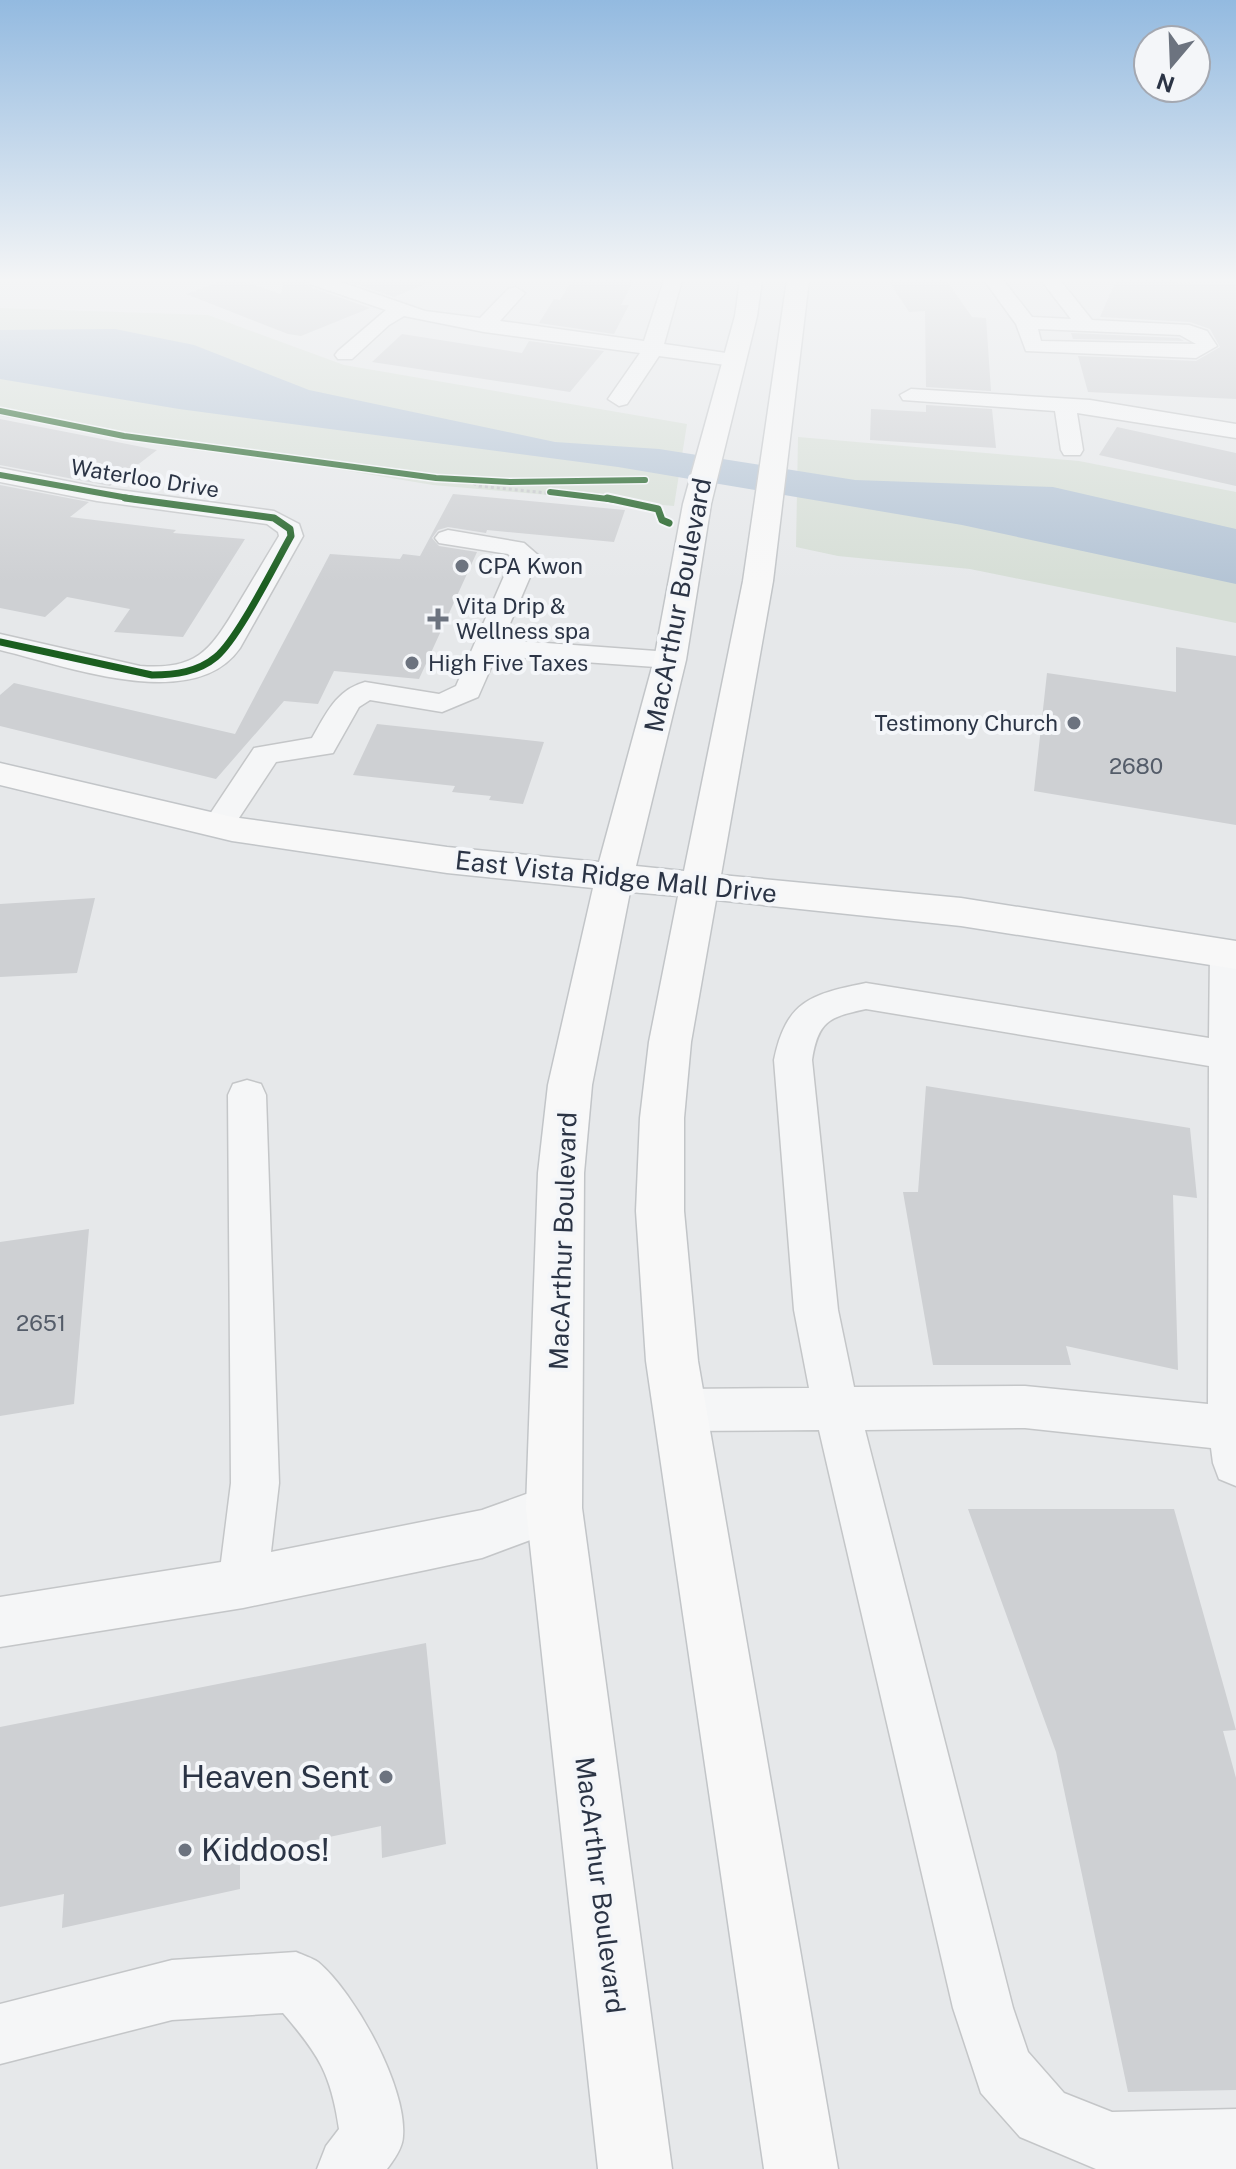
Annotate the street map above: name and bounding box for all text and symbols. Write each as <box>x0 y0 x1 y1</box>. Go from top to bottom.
north arrow <box>1132 24 1212 104</box>
text: N <box>1153 68 1178 98</box>
street label: Waterloo Drive <box>69 453 221 503</box>
street label: MacArthur Boulevard <box>638 475 717 735</box>
place label: CPA Kwon <box>478 553 583 579</box>
marker: CPA Kwon <box>453 557 471 575</box>
place label: Vita Drip & Wellness spa <box>456 593 590 644</box>
marker: Vita Drip & Wellness spa <box>427 608 449 630</box>
place label: High Five Taxes <box>428 650 588 676</box>
marker: High Five Taxes <box>403 654 421 672</box>
place label: Testimony Church <box>875 710 1058 736</box>
marker: Testimony Church <box>1065 714 1083 732</box>
house number: 2680 <box>1109 753 1163 779</box>
street label: East Vista Ridge Mall Drive <box>454 844 779 909</box>
street label: MacArthur Boulevard <box>543 1111 582 1371</box>
house number: 2651 <box>16 1310 66 1336</box>
street label: MacArthur Boulevard <box>569 1755 632 2015</box>
place label: Heaven Sent <box>181 1758 370 1795</box>
marker: Heaven Sent <box>377 1768 395 1786</box>
place label: Kiddoos! <box>201 1831 329 1868</box>
marker: Kiddoos! <box>176 1841 194 1859</box>

